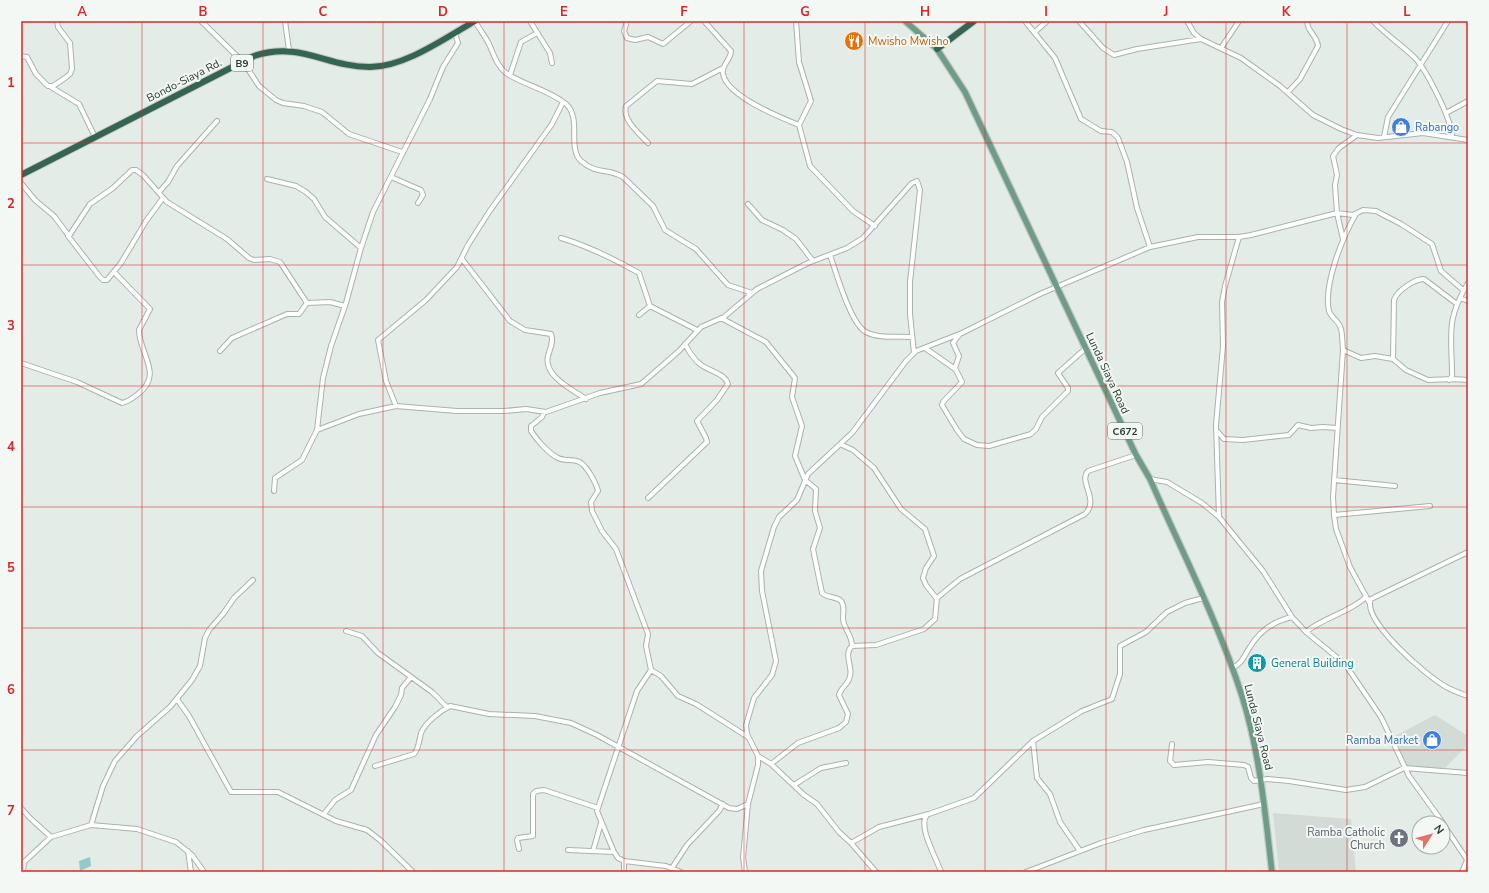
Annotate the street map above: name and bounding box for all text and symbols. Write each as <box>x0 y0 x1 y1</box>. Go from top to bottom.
text: A <box>77 3 87 21</box>
text: B <box>199 3 208 21</box>
text: C <box>319 3 328 21</box>
text: D <box>438 3 448 21</box>
text: E <box>560 3 568 21</box>
text: F <box>680 3 688 21</box>
text: G <box>800 3 810 21</box>
text: H <box>920 3 930 21</box>
text: I <box>1044 3 1048 21</box>
text: J <box>1163 3 1168 21</box>
text: K <box>1282 3 1291 21</box>
text: L <box>1403 3 1411 21</box>
restaurant icon: Mwisho Mwisho <box>843 30 865 52</box>
place label: Mwisho Mwisho <box>868 34 949 49</box>
street label: Bondo-Siaya Rd. <box>144 55 224 106</box>
road number: B9 <box>231 55 253 71</box>
text: 1 <box>7 74 15 92</box>
shop icon: Rabango <box>1390 116 1412 138</box>
place label: Rabango <box>1415 120 1459 135</box>
text: 2 <box>7 195 15 213</box>
text: 3 <box>7 317 15 335</box>
street label: Lunda Siaya Road <box>1082 330 1133 416</box>
road number: C672 <box>1108 423 1142 439</box>
text: 4 <box>7 438 15 456</box>
text: 5 <box>7 559 15 577</box>
building icon: General Building <box>1246 652 1268 674</box>
place label: General Building <box>1271 656 1354 671</box>
text: 6 <box>7 681 15 699</box>
street label: Lunda Siaya Road <box>1241 682 1276 772</box>
shop icon: Ramba Market <box>1421 729 1443 751</box>
place label: Ramba Market <box>1346 733 1418 748</box>
text: 7 <box>7 802 15 820</box>
north arrow <box>1411 815 1451 855</box>
text: N <box>1430 822 1447 837</box>
place label: Ramba Catholic Church <box>1307 825 1385 853</box>
church icon: Ramba Catholic Church <box>1388 827 1410 849</box>

